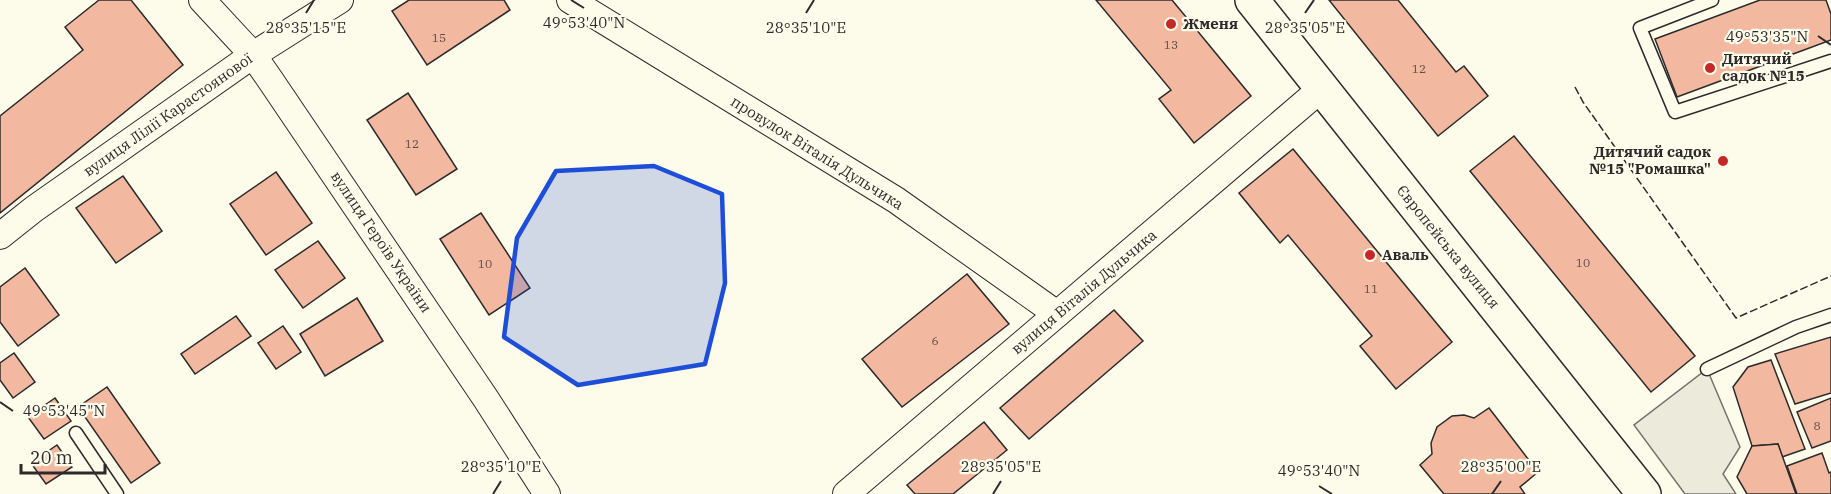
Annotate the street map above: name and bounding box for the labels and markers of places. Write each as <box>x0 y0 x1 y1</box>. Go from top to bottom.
place label: Жменя <box>1183 14 1238 33</box>
marker: Жменя <box>1164 17 1178 31</box>
place label: Дитячий садок №15 <box>1722 49 1805 85</box>
marker: Дитячий садок №15 <box>1703 61 1717 75</box>
place label: Дитячий садок №15 "Ромашка" <box>1589 142 1711 178</box>
marker: Дитячий садок №15 "Ромашка" <box>1716 154 1730 168</box>
place label: Аваль <box>1382 245 1429 264</box>
marker: Аваль <box>1363 248 1377 262</box>

